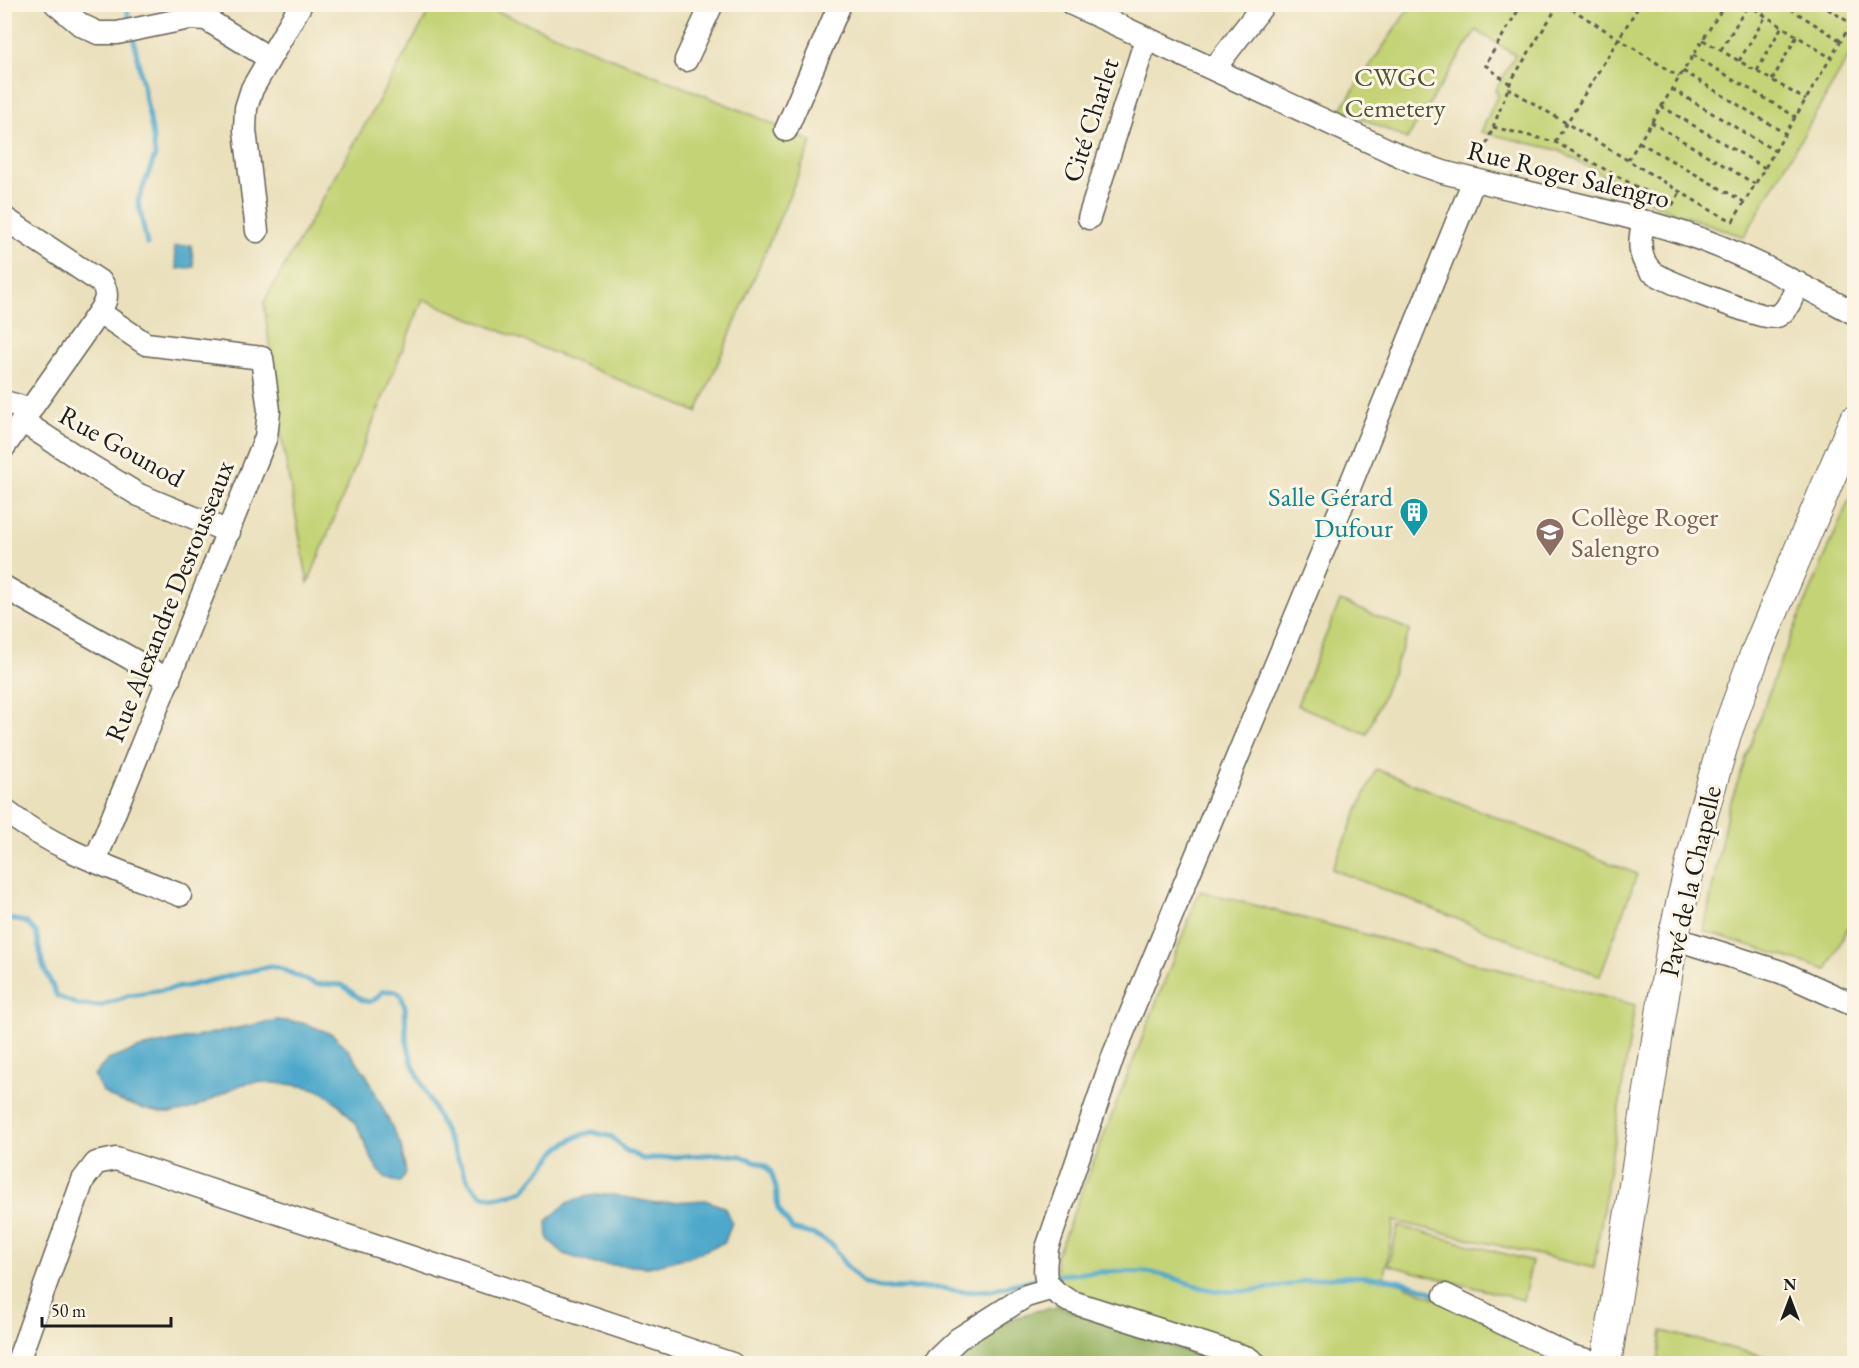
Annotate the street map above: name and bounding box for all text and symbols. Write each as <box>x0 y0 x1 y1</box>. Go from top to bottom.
street label: Cité Charlet <box>1053 53 1127 187</box>
park label: CWGC Cemetery <box>1344 59 1446 125</box>
street label: Rue Roger Salengro <box>1464 132 1674 216</box>
street label: Rue Gounod <box>53 397 191 495</box>
street label: Rue Alexandre Desrousseaux <box>97 455 242 747</box>
place label: Salle Gérard Dufour <box>1268 479 1393 545</box>
building icon: Salle Gérard Dufour <box>1398 496 1430 538</box>
place label: Collège Roger Salengro <box>1571 499 1718 565</box>
school or university icon: Collège Roger Salengro <box>1534 516 1566 558</box>
street label: Pavé de la Chapelle <box>1651 782 1729 980</box>
north arrow <box>1760 1269 1820 1329</box>
text: N <box>1784 1274 1797 1295</box>
scale bar <box>42 1290 171 1328</box>
text: 50 m <box>51 1299 86 1322</box>

